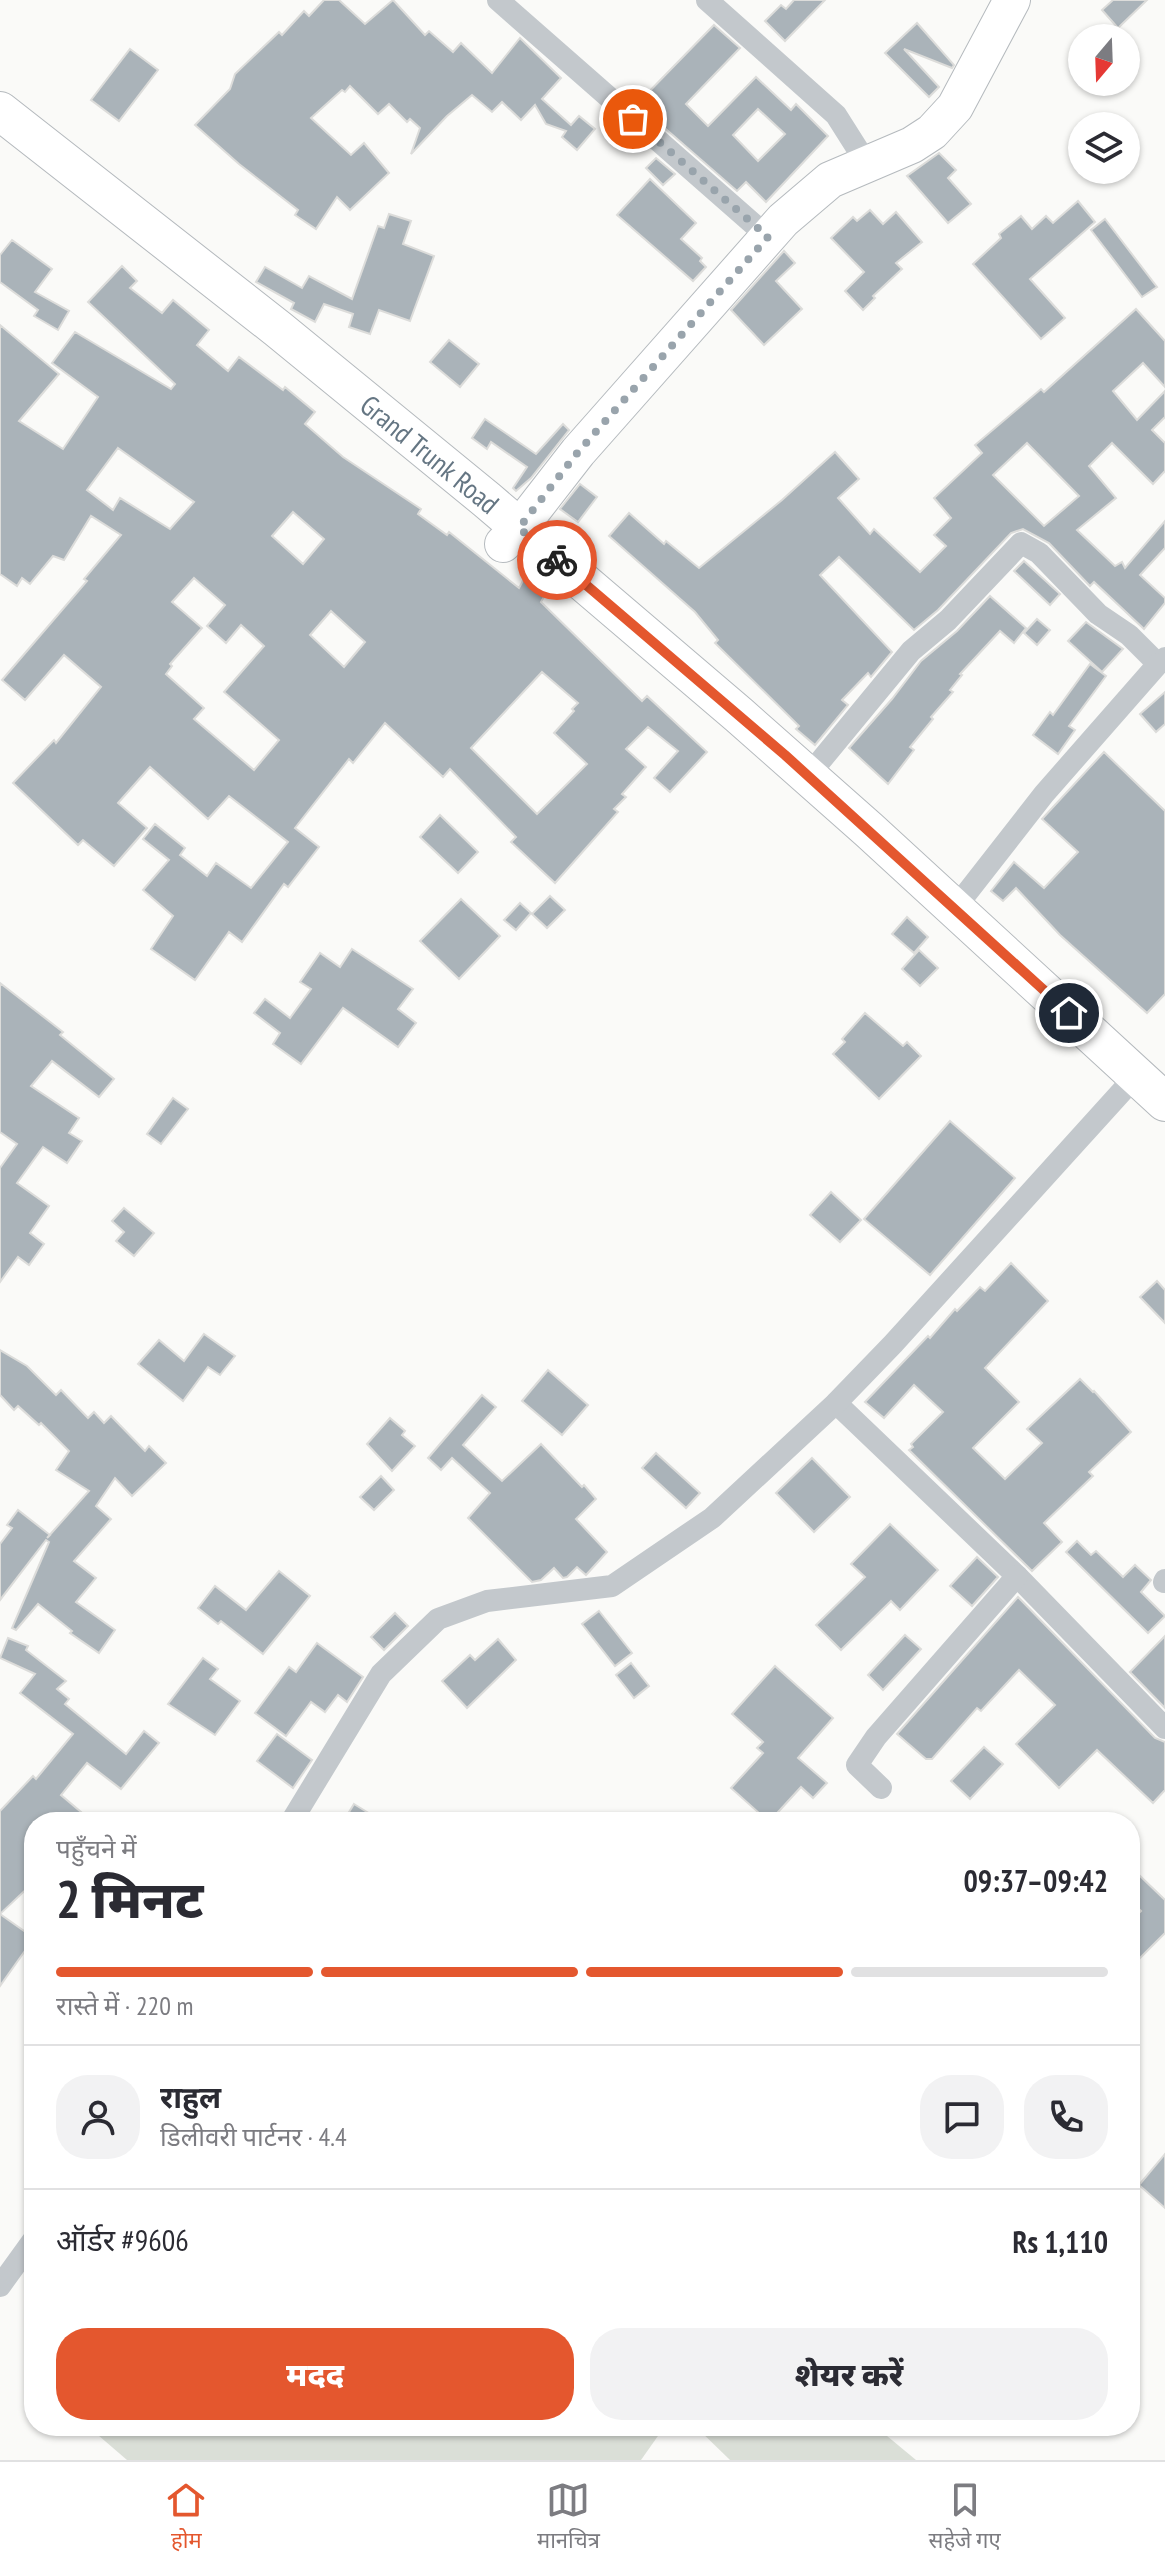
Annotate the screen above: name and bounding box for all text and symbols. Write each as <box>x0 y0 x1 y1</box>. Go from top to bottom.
north arrow <box>1068 24 1140 96</box>
map controls <box>1068 24 1140 184</box>
pin <box>599 85 667 153</box>
icon: bag <box>611 97 655 141</box>
button: layers <box>1068 112 1140 184</box>
street label: Grand Trunk Road <box>353 386 507 521</box>
courier <box>517 520 597 600</box>
icon: bike <box>535 538 579 582</box>
pin <box>1035 979 1103 1047</box>
icon: home <box>1047 991 1091 1035</box>
text: पहुँचने में <box>56 1832 137 1865</box>
text: 09:37–09:42 <box>964 1861 1108 1900</box>
text: 2 मिनट <box>56 1865 203 1932</box>
text: रास्ते में · 220 m <box>56 1989 193 2022</box>
button: person <box>56 2075 140 2159</box>
button: chat <box>920 2075 1004 2159</box>
button: phone <box>1024 2075 1108 2159</box>
text: राहुल <box>160 2077 221 2116</box>
text: डिलीवरी पार्टनर · 4.4 <box>160 2120 347 2153</box>
text: ऑर्डर #9606 <box>56 2220 189 2259</box>
text: Rs 1,110 <box>1012 2222 1108 2261</box>
button: मदद <box>56 2328 574 2420</box>
button: शेयर करें <box>590 2328 1108 2420</box>
tab: होम <box>164 2478 208 2557</box>
tab: मानचित्र <box>537 2478 600 2557</box>
tab: सहेजे गए <box>929 2478 1001 2557</box>

